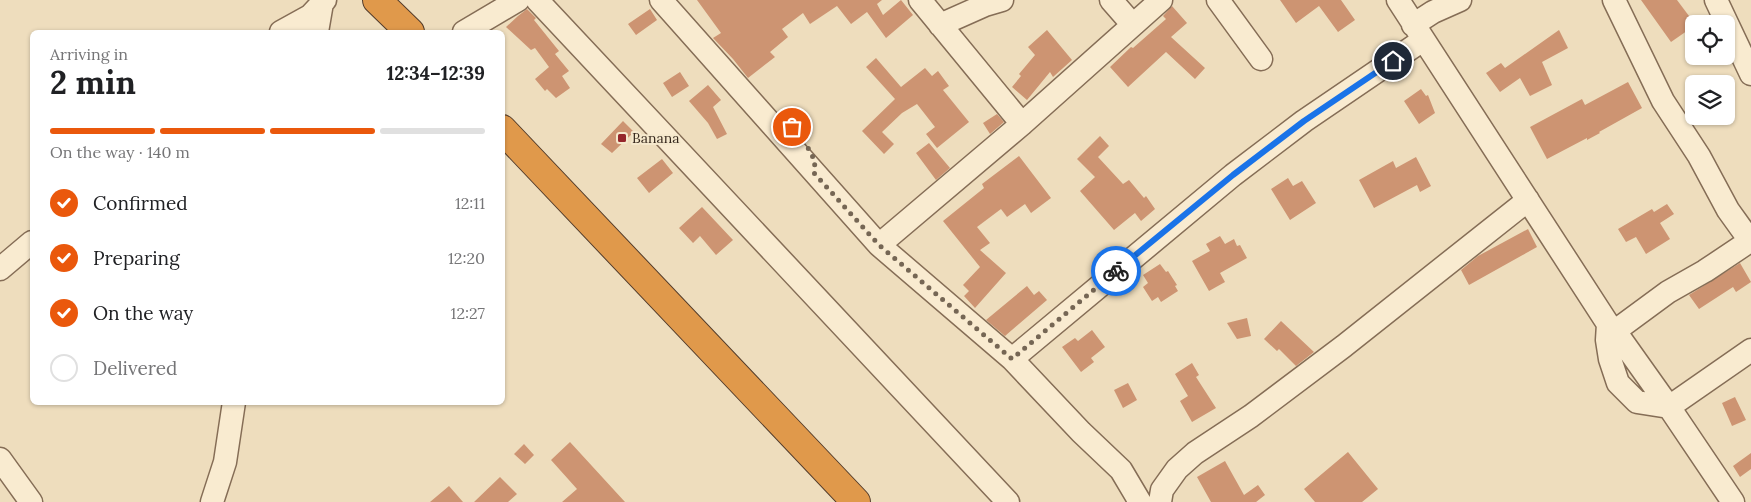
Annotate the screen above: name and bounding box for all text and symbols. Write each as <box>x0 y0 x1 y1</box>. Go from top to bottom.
map controls <box>1685 15 1735 125</box>
button: locate <box>1685 15 1735 65</box>
pin <box>1372 40 1414 82</box>
text: Arriving in <box>50 44 128 64</box>
icon: home <box>1379 47 1407 75</box>
text: 12:34–12:39 <box>387 61 485 85</box>
text: 2 min <box>50 62 136 103</box>
button: layers <box>1685 75 1735 125</box>
pin <box>771 106 813 148</box>
icon: bag <box>778 113 806 141</box>
place label: Banana <box>632 129 679 147</box>
marker: Banana <box>616 132 628 144</box>
text: On the way · 140 m <box>50 142 190 162</box>
icon: check <box>50 189 78 217</box>
text: Confirmed <box>93 191 188 215</box>
text: 12:11 <box>455 193 485 213</box>
icon: check <box>50 244 78 272</box>
text: Preparing <box>93 246 180 270</box>
courier <box>1091 246 1141 296</box>
text: 12:20 <box>448 248 485 268</box>
icon: bike <box>1102 257 1130 285</box>
icon: check <box>50 299 78 327</box>
text: On the way <box>93 301 193 325</box>
text: 12:27 <box>451 303 485 323</box>
text: Delivered <box>93 356 177 380</box>

